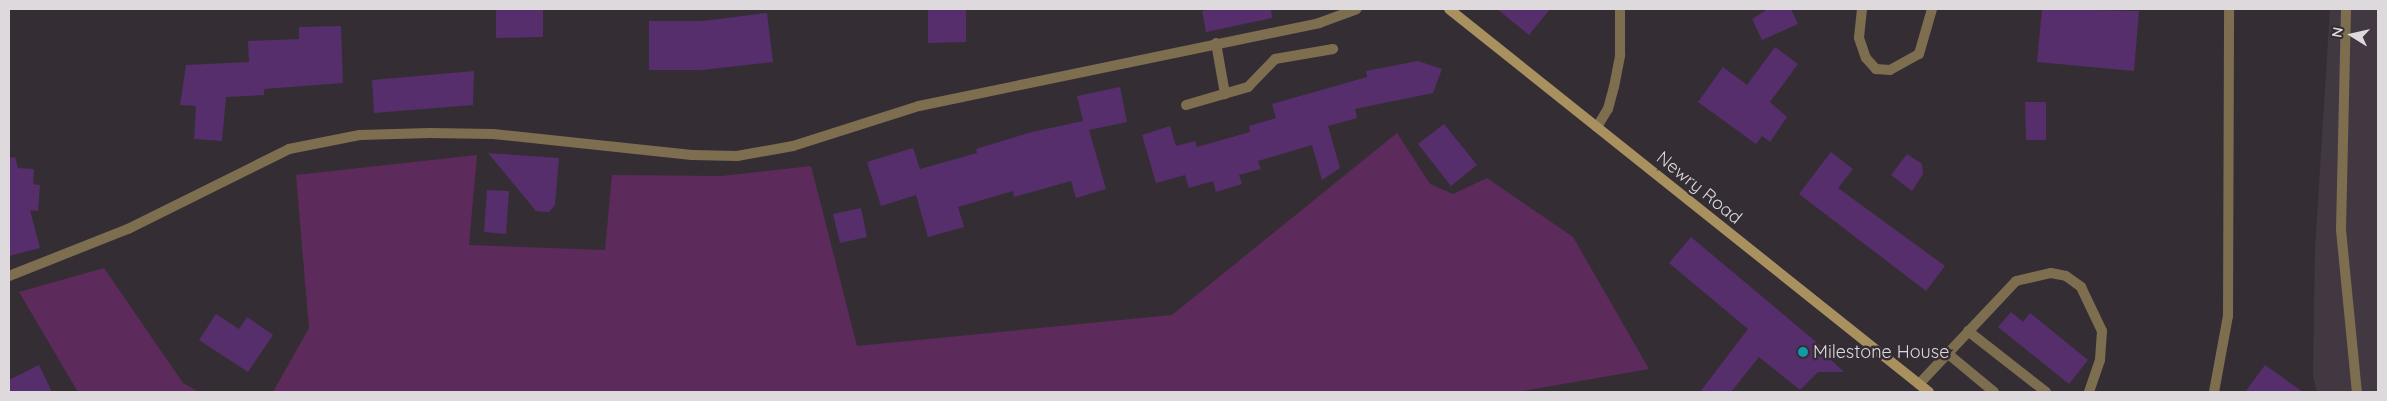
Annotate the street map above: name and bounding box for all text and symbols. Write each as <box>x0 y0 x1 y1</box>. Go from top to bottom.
north arrow <box>2327 10 2377 60</box>
text: N <box>2327 26 2347 39</box>
street label: Newry Road <box>1652 147 1746 229</box>
place label: Milestone House <box>1813 341 1949 363</box>
marker: Milestone House <box>1797 346 1809 358</box>

